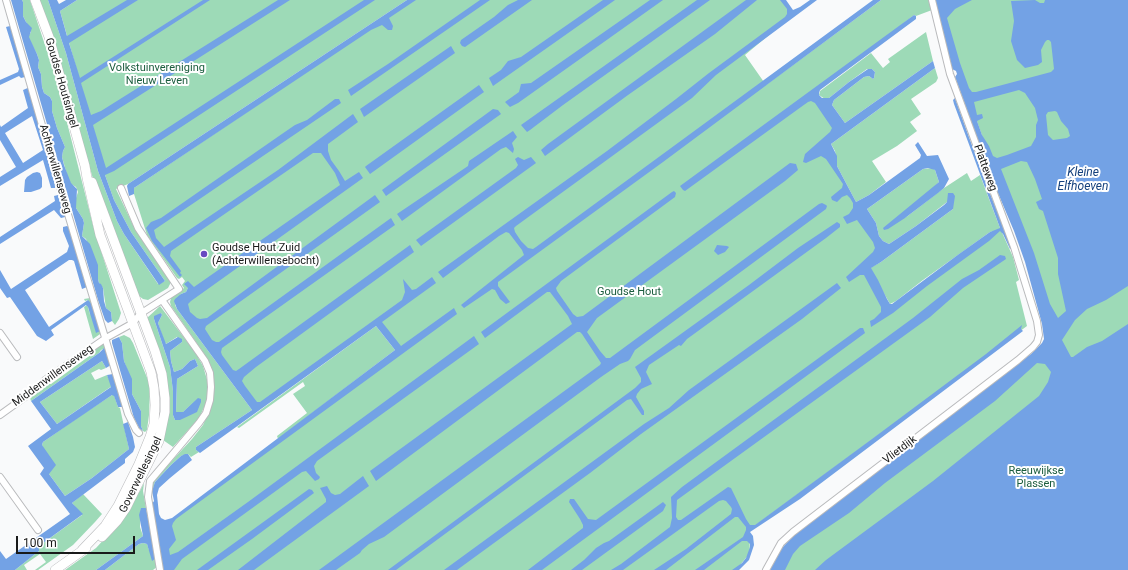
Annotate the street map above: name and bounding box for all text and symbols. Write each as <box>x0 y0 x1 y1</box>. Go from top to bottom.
street label: Goudse Houtsingel <box>42 36 80 130</box>
park label: Volkstuinvereniging Nieuw Leven <box>109 61 205 87</box>
street label: Achterwillenseweg <box>36 123 74 215</box>
street label: Platteweg <box>970 143 1000 193</box>
water label: Kleine Elfhoeven <box>1058 166 1108 194</box>
place label: Goudse Hout Zuid (Achterwillensebocht) <box>212 241 319 267</box>
marker: Goudse Hout Zuid (Achterwillensebocht) <box>199 249 209 259</box>
park label: Goudse Hout <box>597 285 661 299</box>
street label: Middenwillenseweg <box>10 342 96 410</box>
street label: Vlietdijk <box>881 433 919 467</box>
street label: Goverwellesingel <box>117 435 165 515</box>
park label: Reeuwijkse Plassen <box>1008 464 1064 490</box>
scale bar <box>18 528 137 554</box>
text: 100 m <box>23 536 57 550</box>

